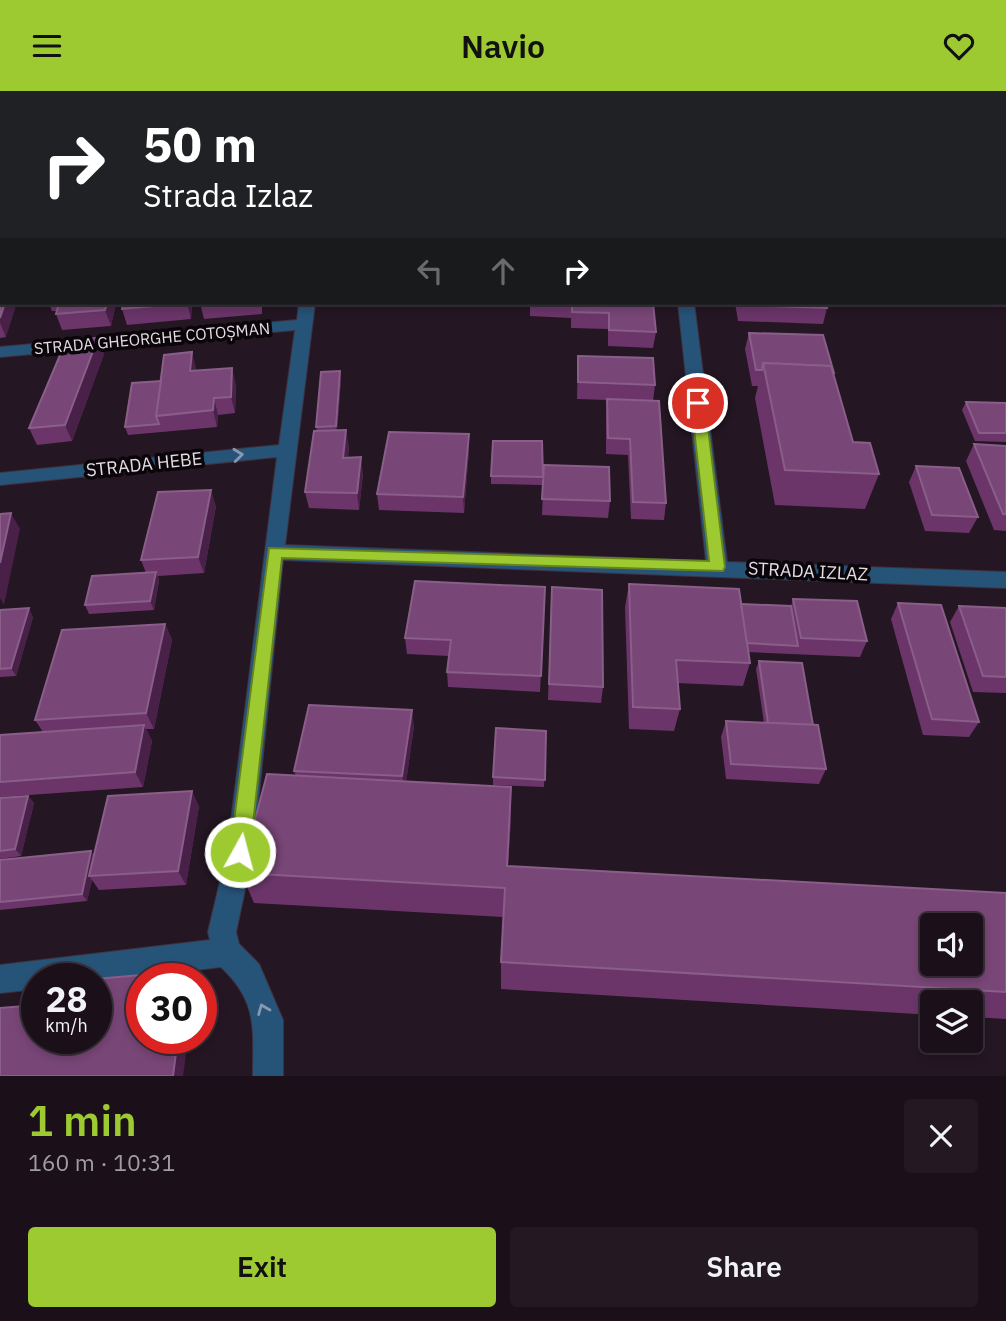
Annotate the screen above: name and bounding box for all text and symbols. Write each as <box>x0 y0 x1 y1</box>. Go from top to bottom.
text: Navio <box>461 25 545 67</box>
icon: menu <box>28 27 66 65</box>
icon: heart <box>940 27 978 65</box>
text: 50 m <box>143 112 257 175</box>
icon: right <box>28 119 119 210</box>
text: Strada Izlaz <box>143 174 313 216</box>
icon: left <box>411 252 449 290</box>
icon: ahead <box>484 252 522 290</box>
icon: right <box>557 252 595 290</box>
street label: STRADA GHEORGHE COTOȘMAN <box>33 318 271 358</box>
pin <box>668 373 728 433</box>
icon: arrive <box>679 384 717 422</box>
street label: STRADA HEBE <box>85 446 203 482</box>
one-way arrow <box>233 448 244 463</box>
street label: STRADA IZLAZ <box>747 556 869 586</box>
position arrow <box>203 815 277 889</box>
map controls <box>920 913 983 1053</box>
button: sound <box>920 913 983 976</box>
speed limit sign: 30 <box>126 963 217 1054</box>
text: 28 <box>45 976 88 1022</box>
button: layers <box>920 990 983 1053</box>
one-way arrow <box>258 1003 272 1015</box>
text: km/h <box>45 1014 88 1037</box>
text: 1 min <box>28 1093 137 1148</box>
button: close <box>904 1099 978 1173</box>
text: 160 m · 10:31 <box>28 1147 175 1177</box>
button: Exit <box>28 1227 496 1307</box>
button: Share <box>510 1227 978 1307</box>

